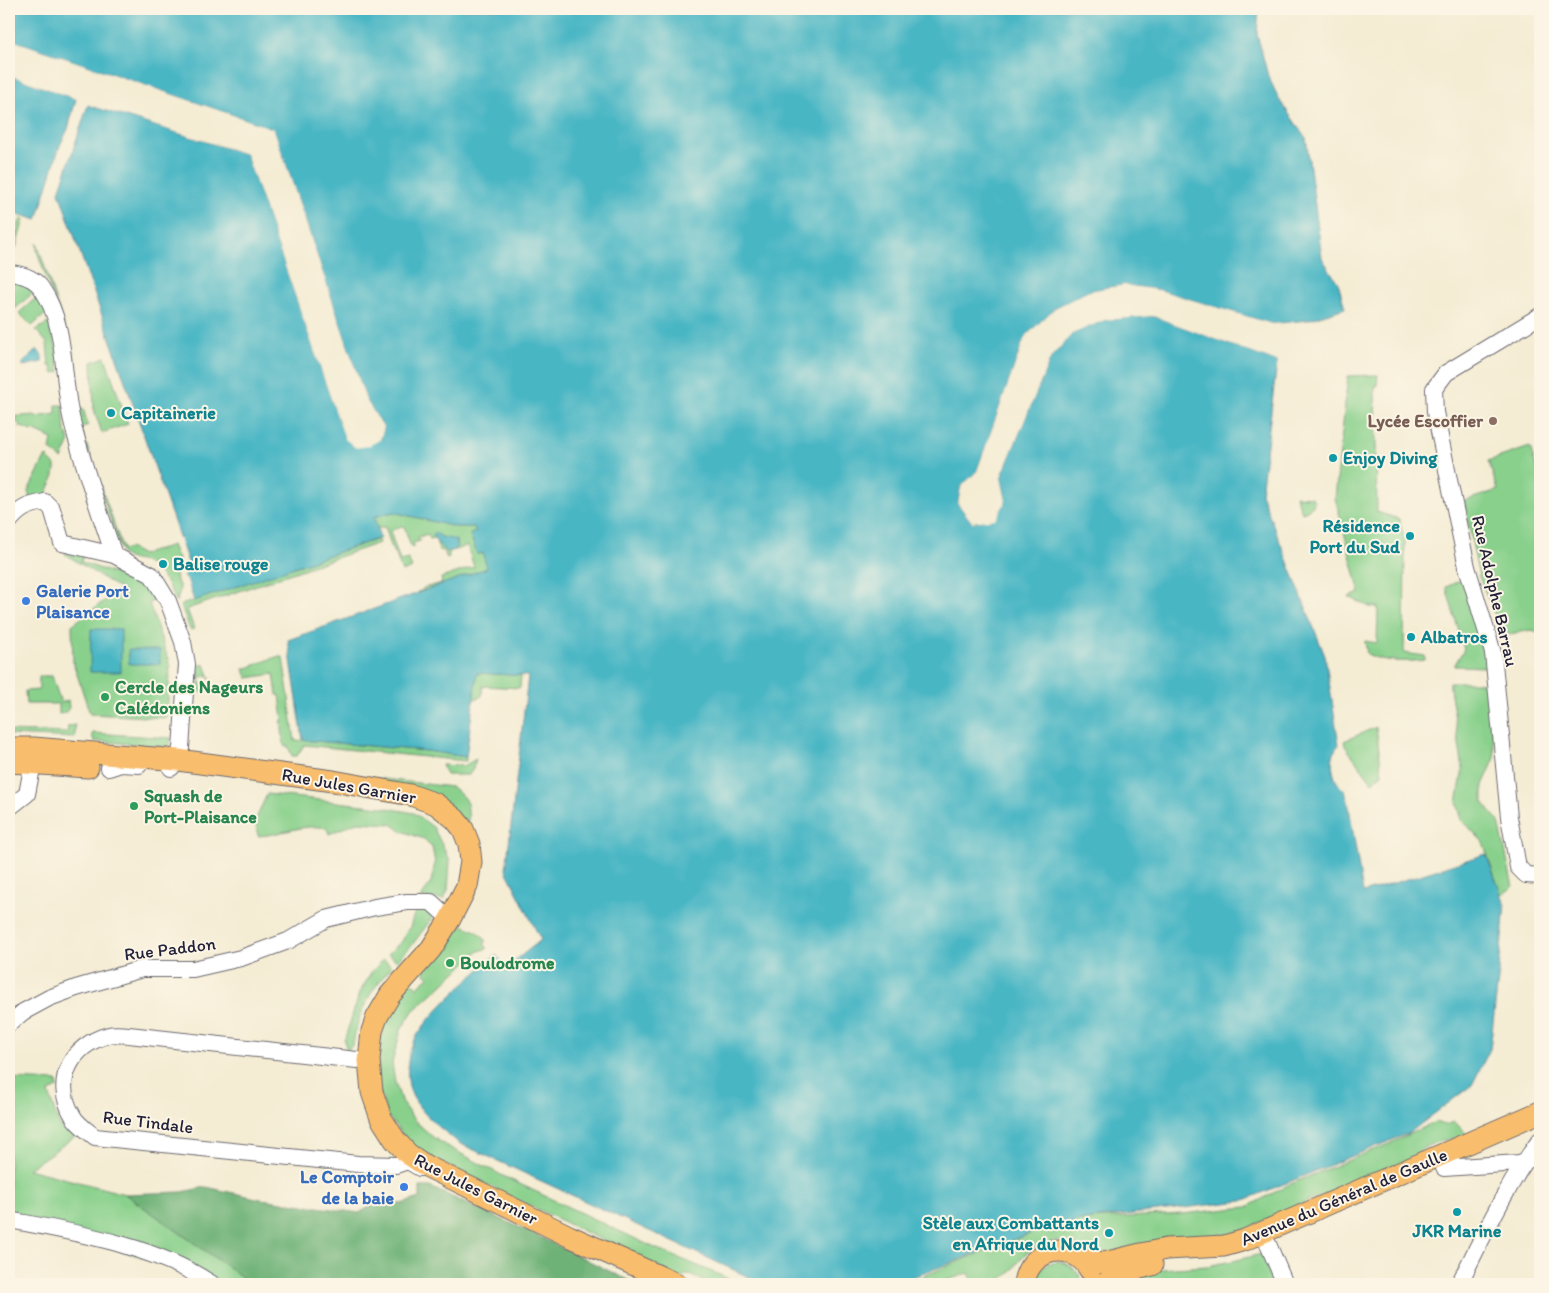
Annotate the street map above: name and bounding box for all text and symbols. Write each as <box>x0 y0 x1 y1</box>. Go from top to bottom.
place label: Capitainerie <box>121 402 216 424</box>
marker: Capitainerie <box>105 407 117 419</box>
place label: Lycée Escoffier <box>1368 410 1484 432</box>
marker: Lycée Escoffier <box>1487 415 1499 427</box>
place label: Enjoy Diving <box>1343 447 1438 469</box>
marker: Enjoy Diving <box>1327 452 1339 464</box>
street label: Rue Adolphe Barrau <box>1467 513 1523 669</box>
place label: Résidence Port du Sud <box>1309 515 1401 558</box>
marker: Résidence Port du Sud <box>1404 530 1416 542</box>
place label: Balise rouge <box>173 553 269 575</box>
marker: Balise rouge <box>157 558 169 570</box>
place label: Galerie Port Plaisance <box>36 580 129 623</box>
marker: Galerie Port Plaisance <box>20 595 32 607</box>
place label: Albatros <box>1420 626 1487 648</box>
marker: Albatros <box>1405 631 1417 643</box>
place label: Cercle des Nageurs Calédoniens <box>115 676 263 719</box>
marker: Cercle des Nageurs Calédoniens <box>99 691 111 703</box>
street label: Rue Jules Garnier <box>280 763 418 809</box>
place label: Squash de Port-Plaisance <box>144 785 257 828</box>
marker: Squash de Port-Plaisance <box>128 800 140 812</box>
street label: Rue Paddon <box>123 932 217 966</box>
place label: Boulodrome <box>460 952 555 974</box>
marker: Boulodrome <box>444 957 456 969</box>
street label: Rue Tindale <box>102 1106 194 1138</box>
street label: Avenue du Général de Gaulle <box>1237 1143 1451 1251</box>
street label: Rue Jules Garnier <box>410 1148 542 1230</box>
place label: Le Comptoir de la baie <box>300 1166 395 1209</box>
marker: Le Comptoir de la baie <box>398 1181 410 1193</box>
marker: JKR Marine <box>1451 1206 1463 1218</box>
place label: Stèle aux Combattants en Afrique du Nord <box>923 1212 1100 1255</box>
place label: JKR Marine <box>1412 1220 1502 1242</box>
marker: Stèle aux Combattants en Afrique du Nord <box>1103 1227 1115 1239</box>

